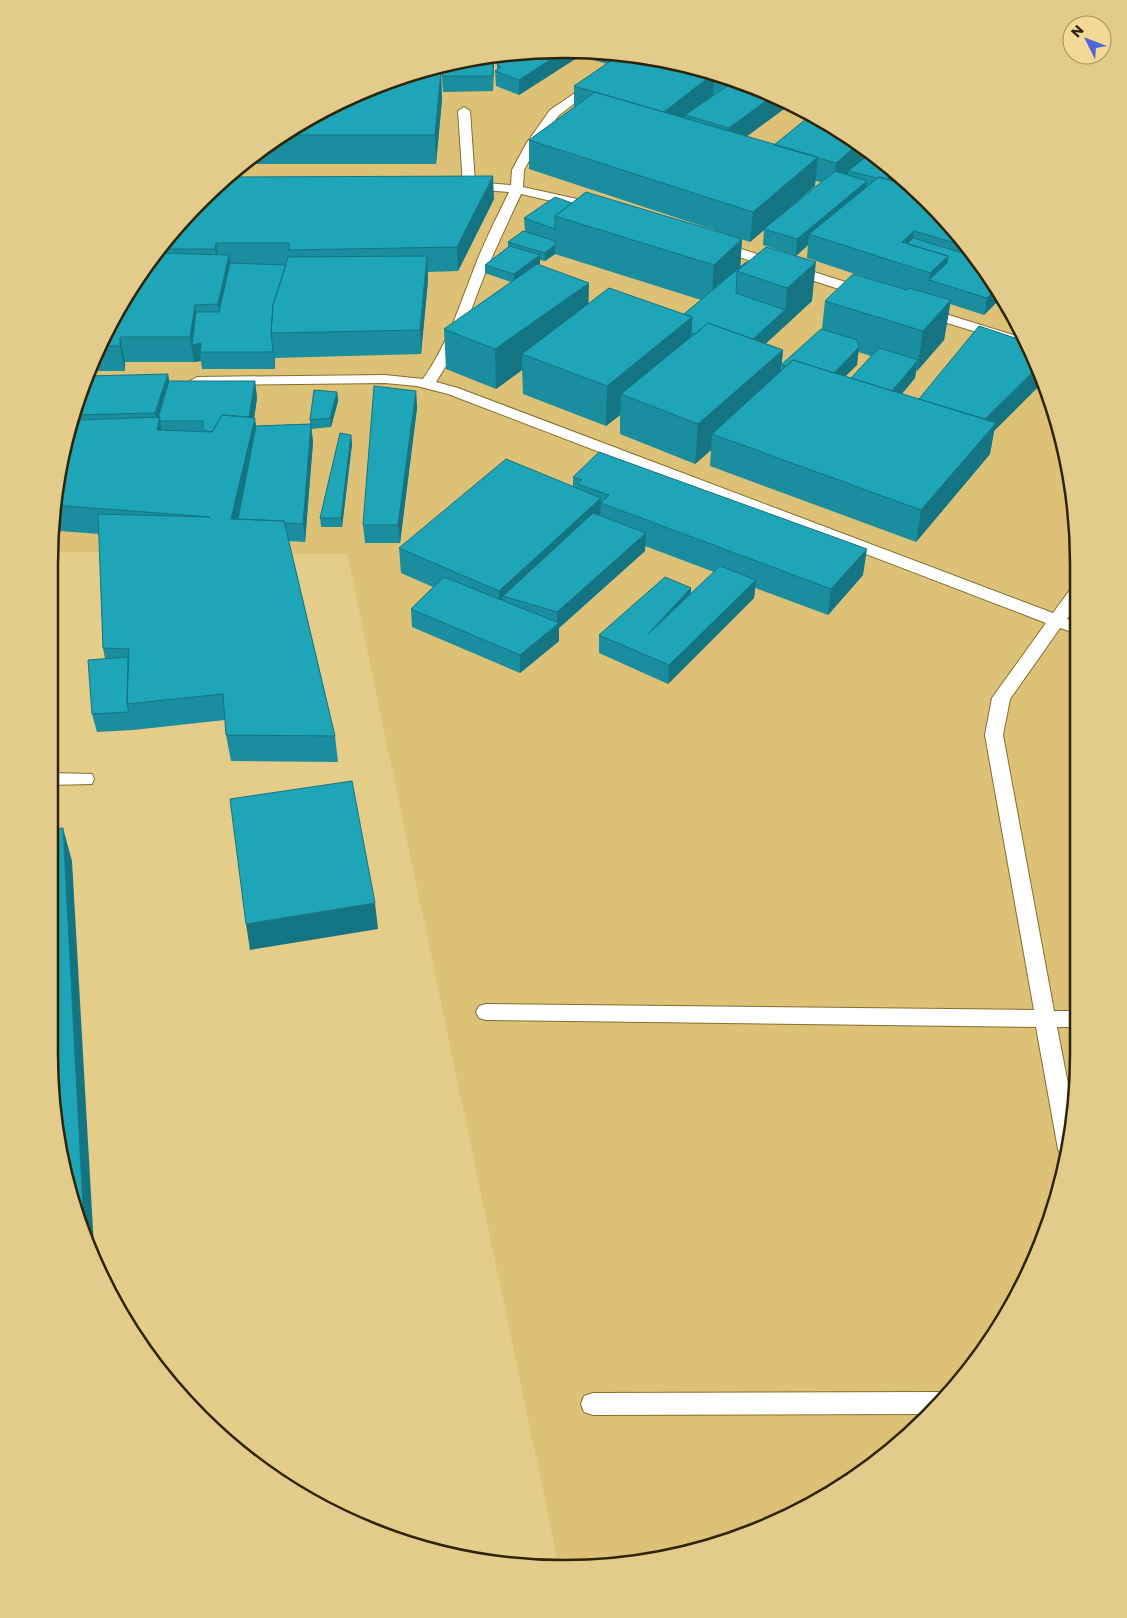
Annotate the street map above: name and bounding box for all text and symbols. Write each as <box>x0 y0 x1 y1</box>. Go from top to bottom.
north arrow <box>1062 15 1112 65</box>
text: N <box>1066 21 1088 42</box>

